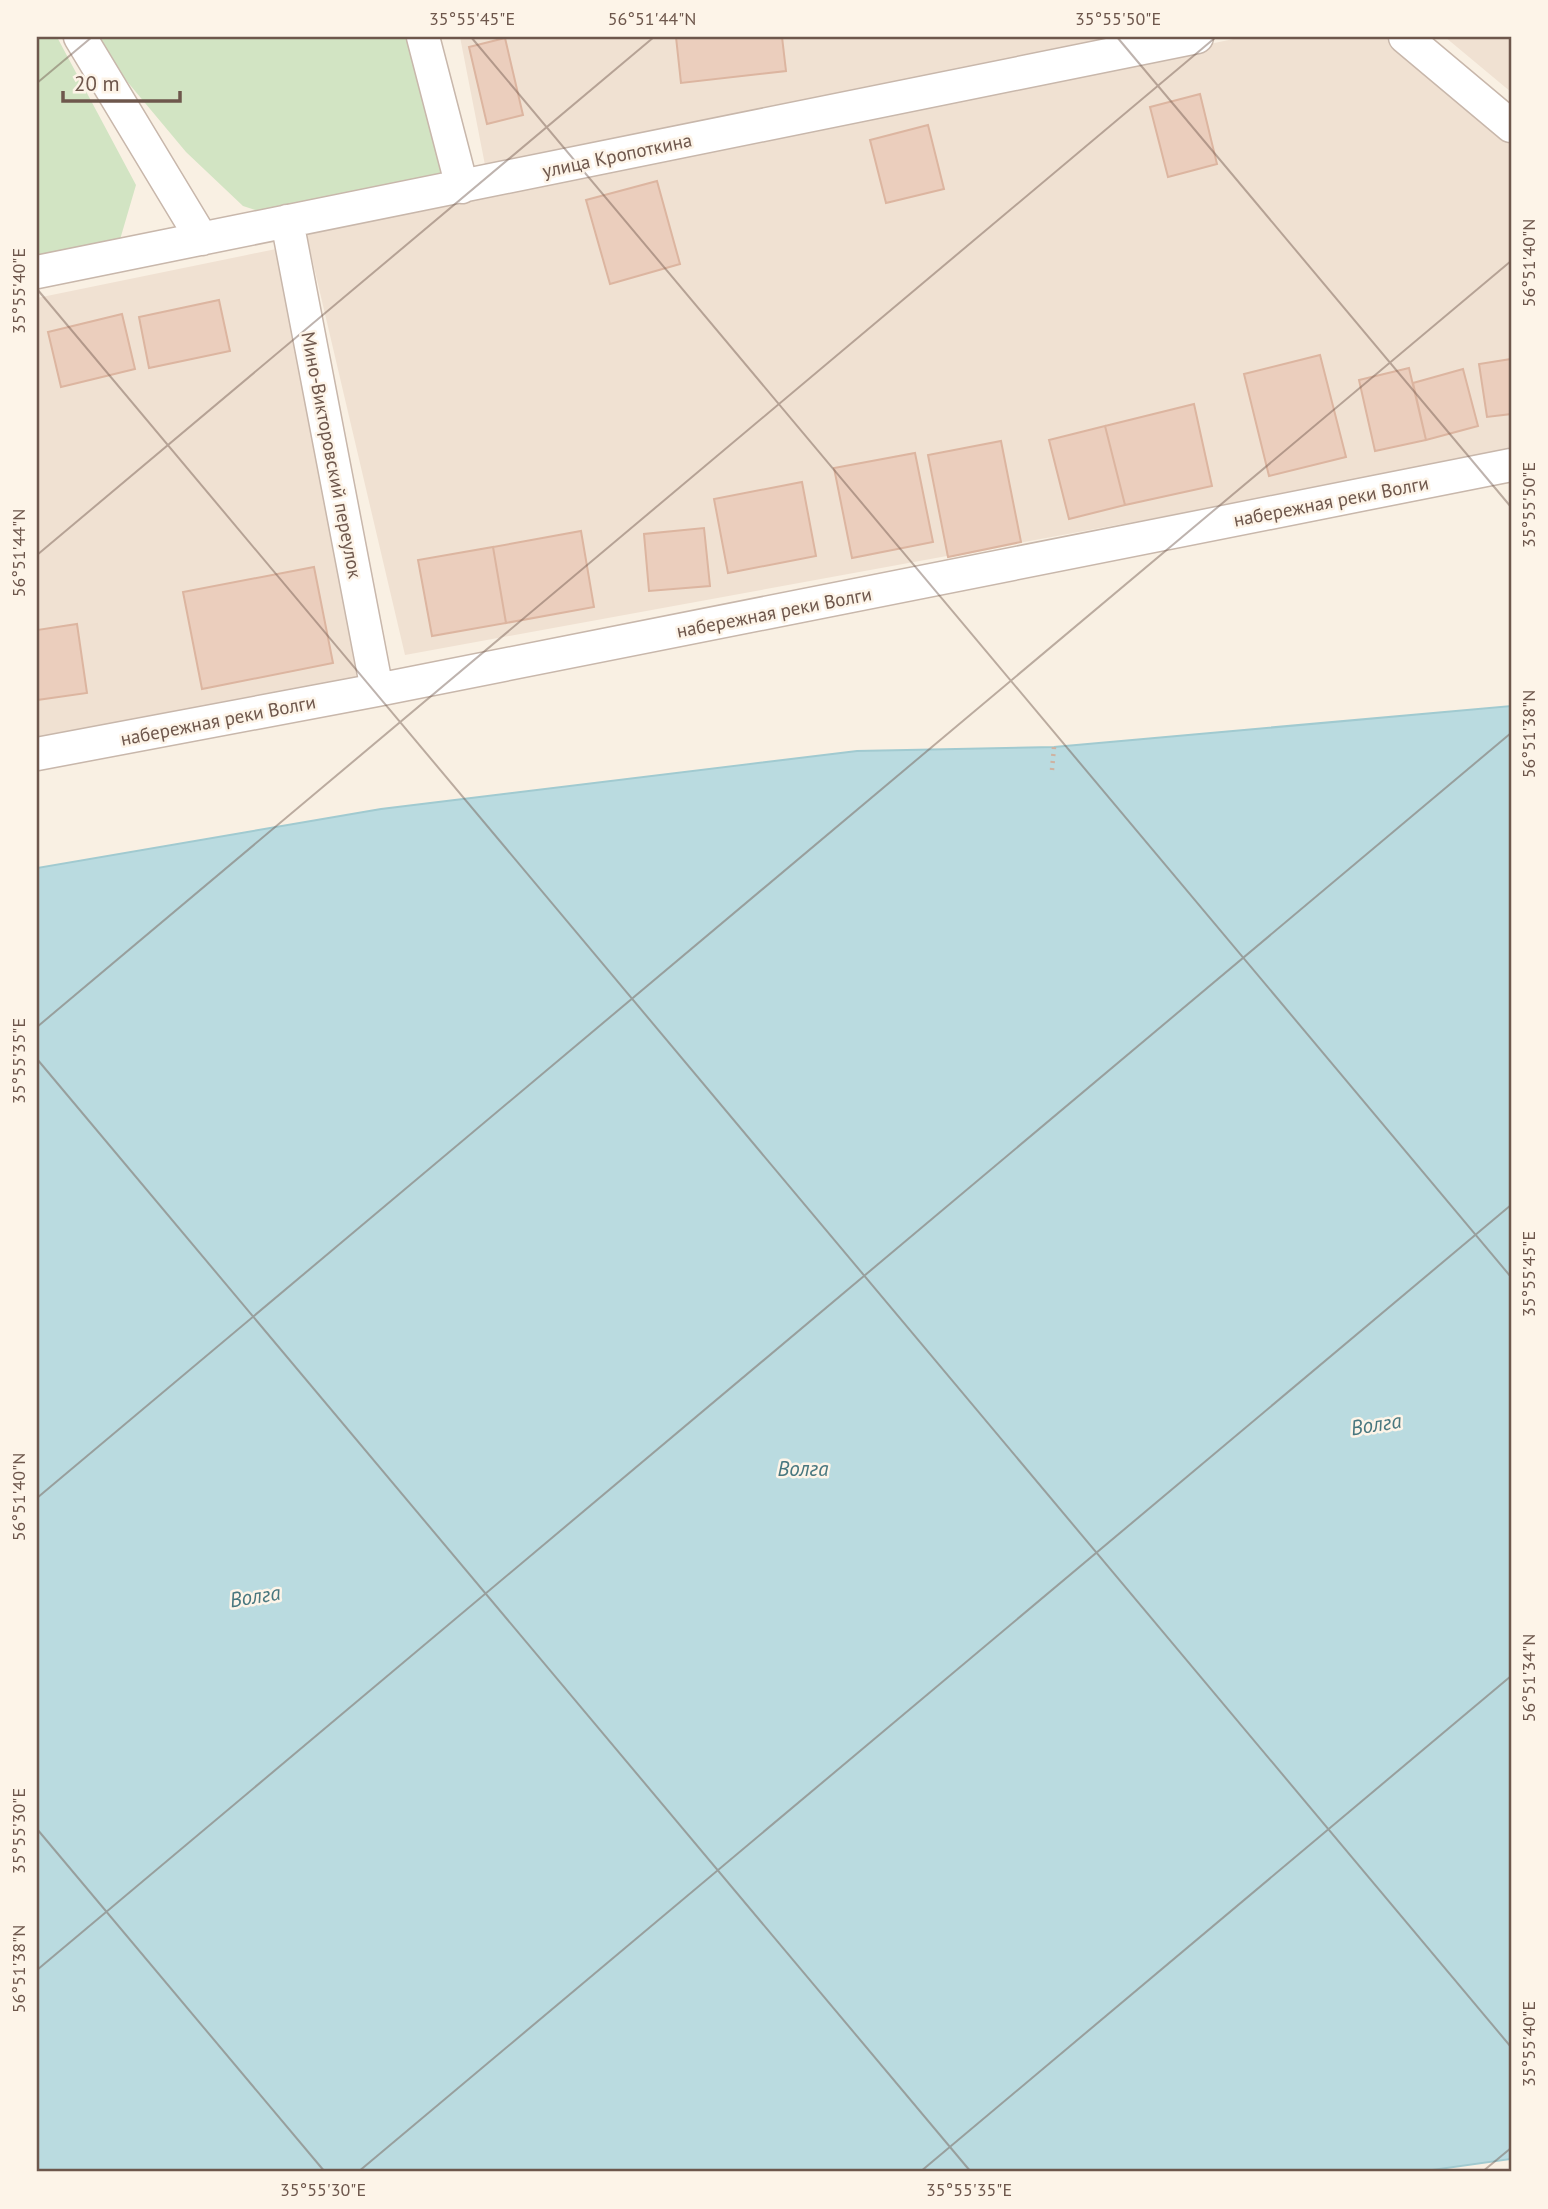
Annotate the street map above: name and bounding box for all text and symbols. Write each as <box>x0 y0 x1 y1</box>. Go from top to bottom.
text: 35°55'45"E <box>429 7 515 30</box>
text: 56°51'44"N <box>608 7 696 30</box>
text: 35°55'50"E <box>1075 7 1161 30</box>
scale bar <box>63 60 180 104</box>
text: 20 m <box>74 70 120 97</box>
street label: улица Кропоткина <box>540 127 694 183</box>
text: 56°51'40"N <box>1517 219 1540 307</box>
text: 35°55'40"E <box>7 248 30 334</box>
street label: Мино-Викторовский переулок <box>296 330 368 580</box>
text: 35°55'50"E <box>1517 462 1540 548</box>
street label: набережная реки Волги <box>1231 470 1431 532</box>
text: 56°51'44"N <box>7 509 30 597</box>
street label: набережная реки Волги <box>674 581 874 643</box>
street label: набережная реки Волги <box>118 689 318 751</box>
text: 56°51'38"N <box>1517 690 1540 778</box>
text: 35°55'35"E <box>7 1018 30 1104</box>
text: 35°55'45"E <box>1517 1231 1540 1317</box>
water label: Волга <box>1349 1407 1404 1441</box>
text: 56°51'40"N <box>7 1453 30 1541</box>
water label: Волга <box>778 1455 829 1482</box>
water label: Волга <box>228 1579 283 1613</box>
text: 56°51'34"N <box>1517 1634 1540 1722</box>
text: 35°55'30"E <box>7 1788 30 1874</box>
text: 56°51'38"N <box>7 1925 30 2013</box>
text: 35°55'40"E <box>1517 2001 1540 2087</box>
text: 35°55'30"E <box>280 2178 366 2201</box>
text: 35°55'35"E <box>926 2178 1012 2201</box>

